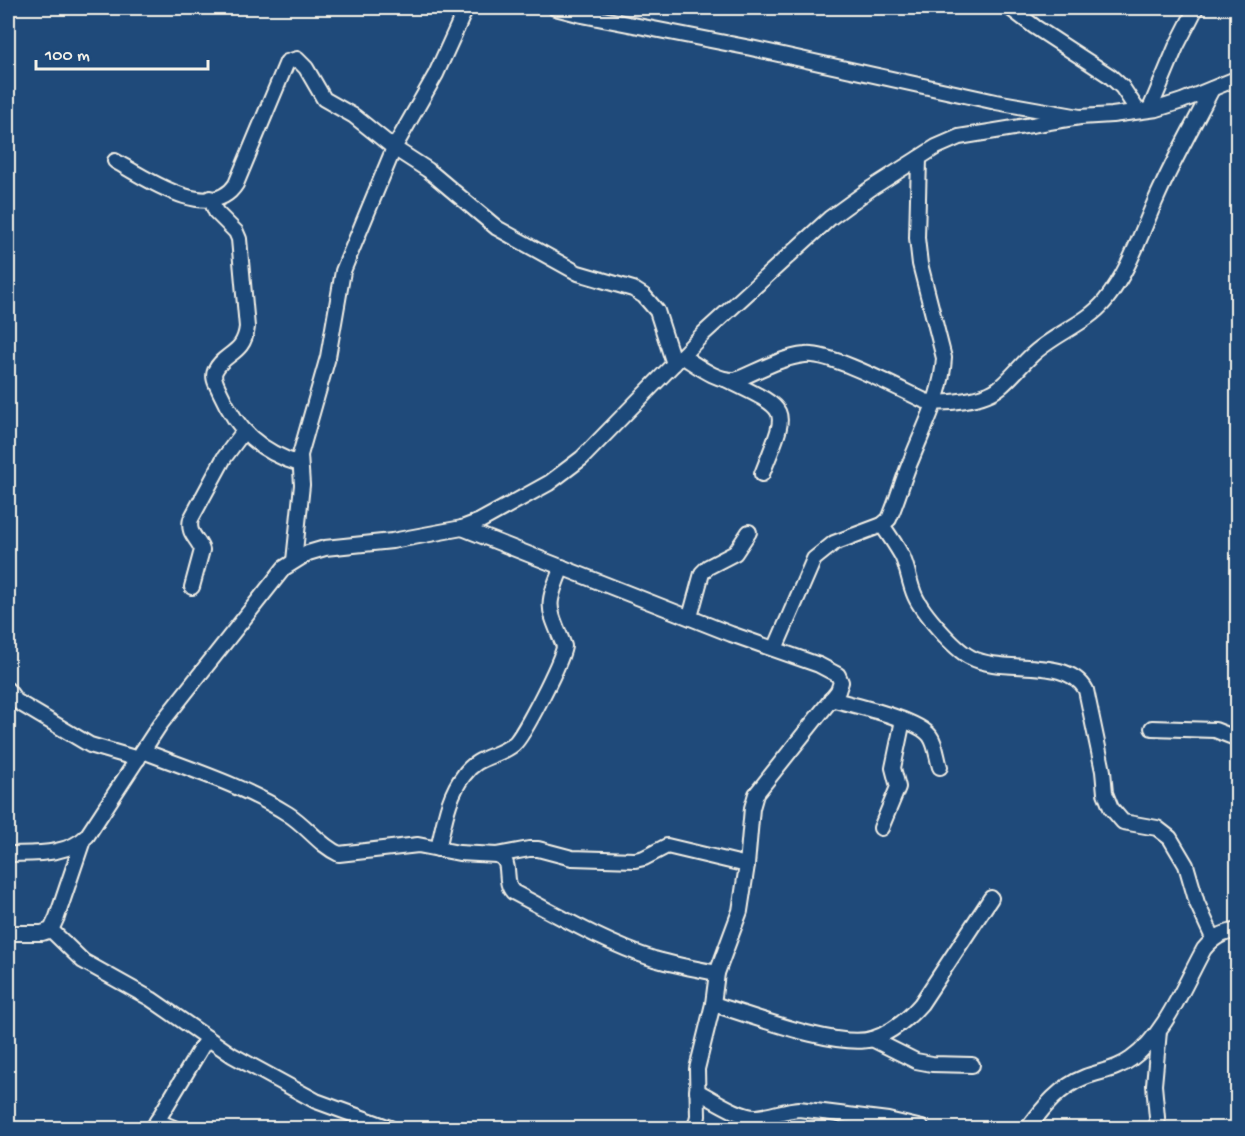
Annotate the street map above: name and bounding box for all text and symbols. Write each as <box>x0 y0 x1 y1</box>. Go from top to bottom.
scale bar <box>36 33 208 71</box>
text: 100 m <box>44 46 90 67</box>

